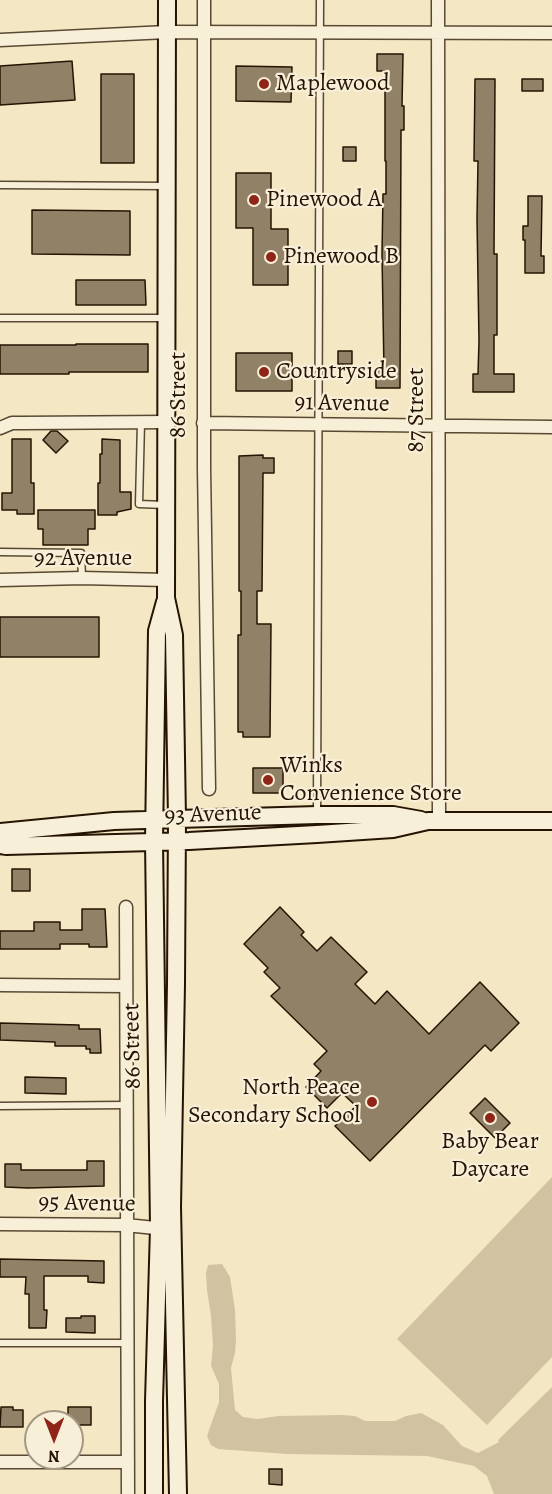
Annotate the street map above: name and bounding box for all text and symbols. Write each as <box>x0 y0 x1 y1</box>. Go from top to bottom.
place label: Maplewood <box>276 70 390 98</box>
marker: Maplewood <box>257 77 271 91</box>
place label: Pinewood A <box>266 186 382 214</box>
marker: Pinewood A <box>247 193 261 207</box>
place label: Pinewood B <box>283 243 399 271</box>
marker: Pinewood B <box>264 250 278 264</box>
street label: 86 Street <box>165 352 193 438</box>
place label: Countryside <box>276 358 397 386</box>
marker: Countryside <box>257 365 271 379</box>
street label: 87 Street <box>403 367 431 453</box>
street label: 91 Avenue <box>294 389 390 419</box>
street label: 92 Avenue <box>34 545 132 573</box>
place label: Winks Convenience Store <box>280 752 462 808</box>
marker: Winks Convenience Store <box>261 773 275 787</box>
street label: 93 Avenue <box>164 799 262 831</box>
street label: 86 Street <box>118 1003 148 1089</box>
place label: North Peace Secondary School <box>188 1074 360 1130</box>
marker: North Peace Secondary School <box>365 1095 379 1109</box>
marker: Baby Bear Daycare <box>483 1111 497 1125</box>
place label: Baby Bear Daycare <box>441 1128 539 1184</box>
street label: 95 Avenue <box>38 1189 136 1219</box>
north arrow <box>24 1410 84 1470</box>
text: N <box>48 1445 60 1467</box>

